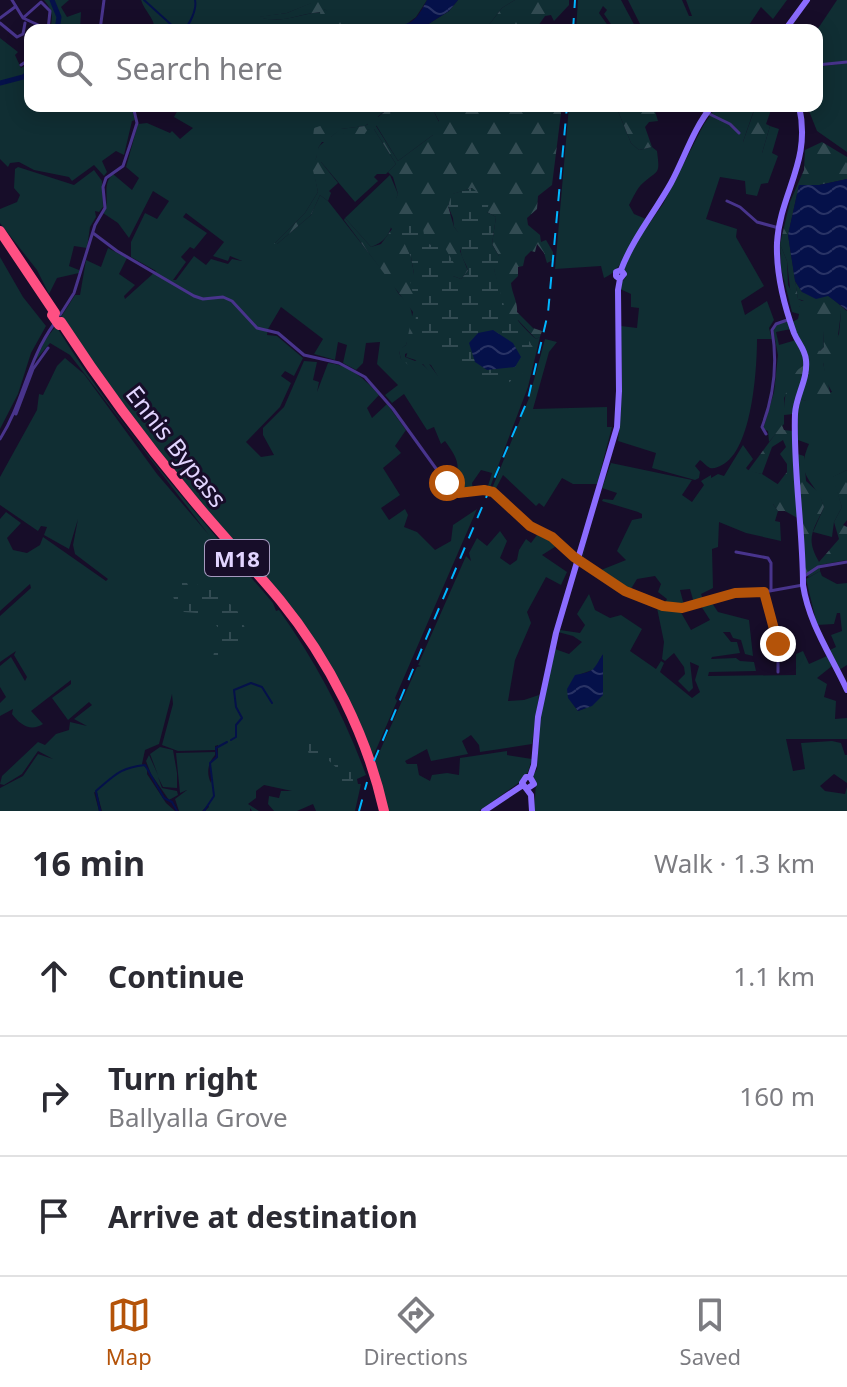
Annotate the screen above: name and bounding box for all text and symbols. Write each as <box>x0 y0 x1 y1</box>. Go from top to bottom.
search box <box>24 24 823 112</box>
icon: search <box>52 46 96 90</box>
text: Search here <box>116 48 283 89</box>
street label: Ennis Bypass <box>119 378 235 514</box>
route start <box>429 465 465 501</box>
road number: M18 <box>205 540 269 576</box>
route end <box>760 626 796 662</box>
text: 16 min <box>32 840 145 886</box>
text: Walk · 1.3 km <box>654 845 815 881</box>
icon: ahead <box>32 954 76 998</box>
text: Continue <box>108 956 244 997</box>
text: 1.1 km <box>733 958 815 994</box>
text: Turn right <box>108 1058 258 1099</box>
icon: right <box>32 1074 76 1118</box>
text: 160 m <box>739 1078 815 1114</box>
text: Ballyalla Grove <box>108 1099 288 1135</box>
icon: arrive <box>32 1194 76 1238</box>
text: Arrive at destination <box>108 1196 418 1237</box>
tab: Map <box>106 1293 152 1371</box>
tab: Directions <box>363 1293 468 1371</box>
tab: Saved <box>680 1293 741 1371</box>

